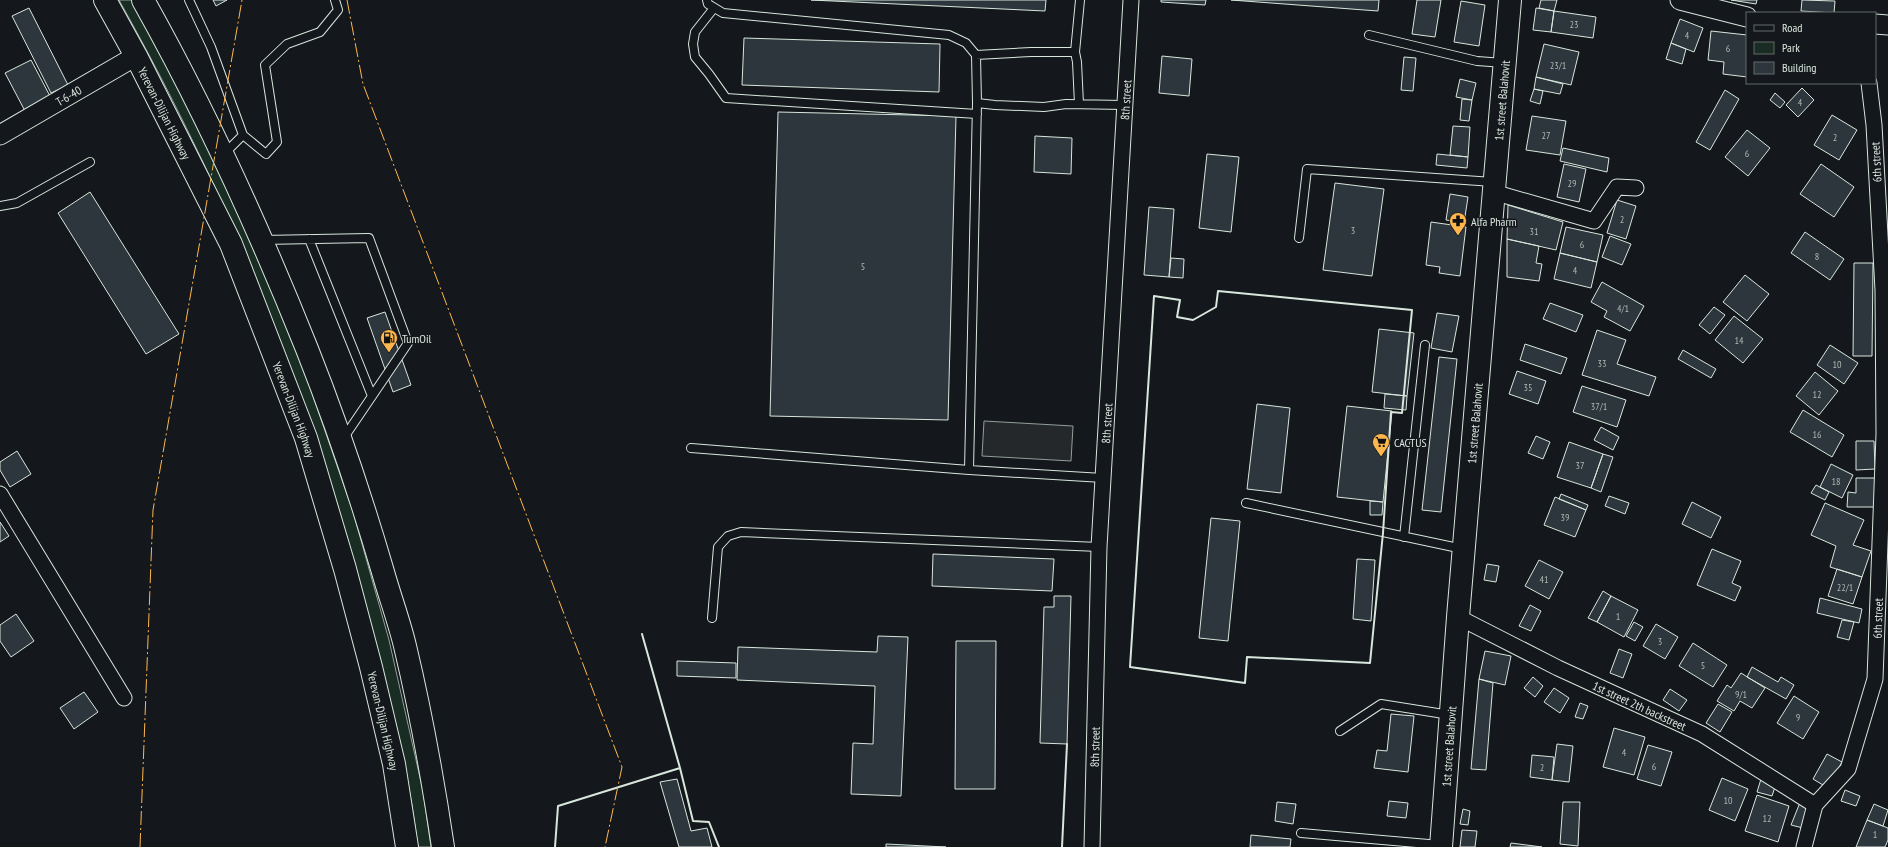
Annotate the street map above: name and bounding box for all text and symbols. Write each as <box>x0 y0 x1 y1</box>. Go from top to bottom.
legend <box>1746 12 1876 84</box>
house number: 23 <box>1570 18 1579 31</box>
text: Road <box>1782 20 1802 35</box>
house number: 4 <box>1685 29 1690 42</box>
text: Park <box>1782 40 1800 55</box>
house number: 6 <box>1726 42 1731 55</box>
street label: 1st street Balahovit <box>1491 59 1512 141</box>
house number: 23/1 <box>1550 59 1566 72</box>
text: Building <box>1782 60 1817 75</box>
street label: Yerevan-Dilijan Highway <box>135 64 195 162</box>
street label: 8th street <box>1116 79 1134 120</box>
street label: T-6-40 <box>53 82 84 109</box>
house number: 4 <box>1798 96 1803 109</box>
house number: 27 <box>1542 129 1551 142</box>
house number: 2 <box>1833 131 1837 144</box>
street label: 6th street <box>1867 141 1885 183</box>
house number: 6 <box>1745 147 1750 160</box>
house number: 29 <box>1568 177 1577 190</box>
pharmacy icon: Alfa Pharm <box>1448 211 1468 236</box>
house number: 2 <box>1620 213 1624 226</box>
place label: Alfa Pharm <box>1471 214 1517 229</box>
house number: 3 <box>1351 224 1355 237</box>
house number: 31 <box>1530 225 1539 238</box>
house number: 6 <box>1580 238 1585 251</box>
house number: 8 <box>1815 250 1819 263</box>
house number: 5 <box>861 260 865 273</box>
house number: 4 <box>1573 264 1578 277</box>
house number: 4/1 <box>1617 302 1629 315</box>
fuel station icon: TumOil <box>379 328 399 353</box>
place label: TumOil <box>402 331 432 346</box>
house number: 14 <box>1735 334 1744 347</box>
house number: 33 <box>1598 357 1607 370</box>
house number: 10 <box>1833 358 1842 371</box>
street label: Yerevan-Dilijan Highway <box>270 359 319 460</box>
house number: 35 <box>1524 381 1533 394</box>
street label: 1st street Balahovit <box>1463 382 1485 464</box>
house number: 12 <box>1813 388 1822 401</box>
house number: 37/1 <box>1591 400 1607 413</box>
street label: 8th street <box>1098 402 1115 444</box>
house number: 16 <box>1813 428 1822 441</box>
supermarket icon: CACTUS <box>1371 432 1391 457</box>
place label: CACTUS <box>1394 435 1427 450</box>
house number: 37 <box>1576 459 1585 472</box>
house number: 18 <box>1832 475 1841 488</box>
house number: 39 <box>1561 511 1570 524</box>
house number: 41 <box>1540 573 1549 586</box>
house number: 22/1 <box>1837 581 1853 594</box>
street label: 6th street <box>1869 597 1885 639</box>
house number: 1 <box>1616 610 1620 623</box>
house number: 3 <box>1658 635 1662 648</box>
house number: 5 <box>1701 659 1705 672</box>
street label: Yerevan-Dilijan Highway <box>365 670 402 772</box>
street label: 1st street 2th backstreet <box>1591 678 1689 734</box>
house number: 9/1 <box>1735 688 1747 701</box>
street label: 1st street Balahovit <box>1438 705 1459 787</box>
house number: 9 <box>1796 711 1800 724</box>
street label: 8th street <box>1086 726 1102 767</box>
house number: 4 <box>1622 746 1627 759</box>
house number: 6 <box>1652 760 1657 773</box>
house number: 2 <box>1540 761 1544 774</box>
house number: 10 <box>1724 794 1733 807</box>
house number: 12 <box>1763 812 1772 825</box>
house number: 1 <box>1873 828 1877 841</box>

